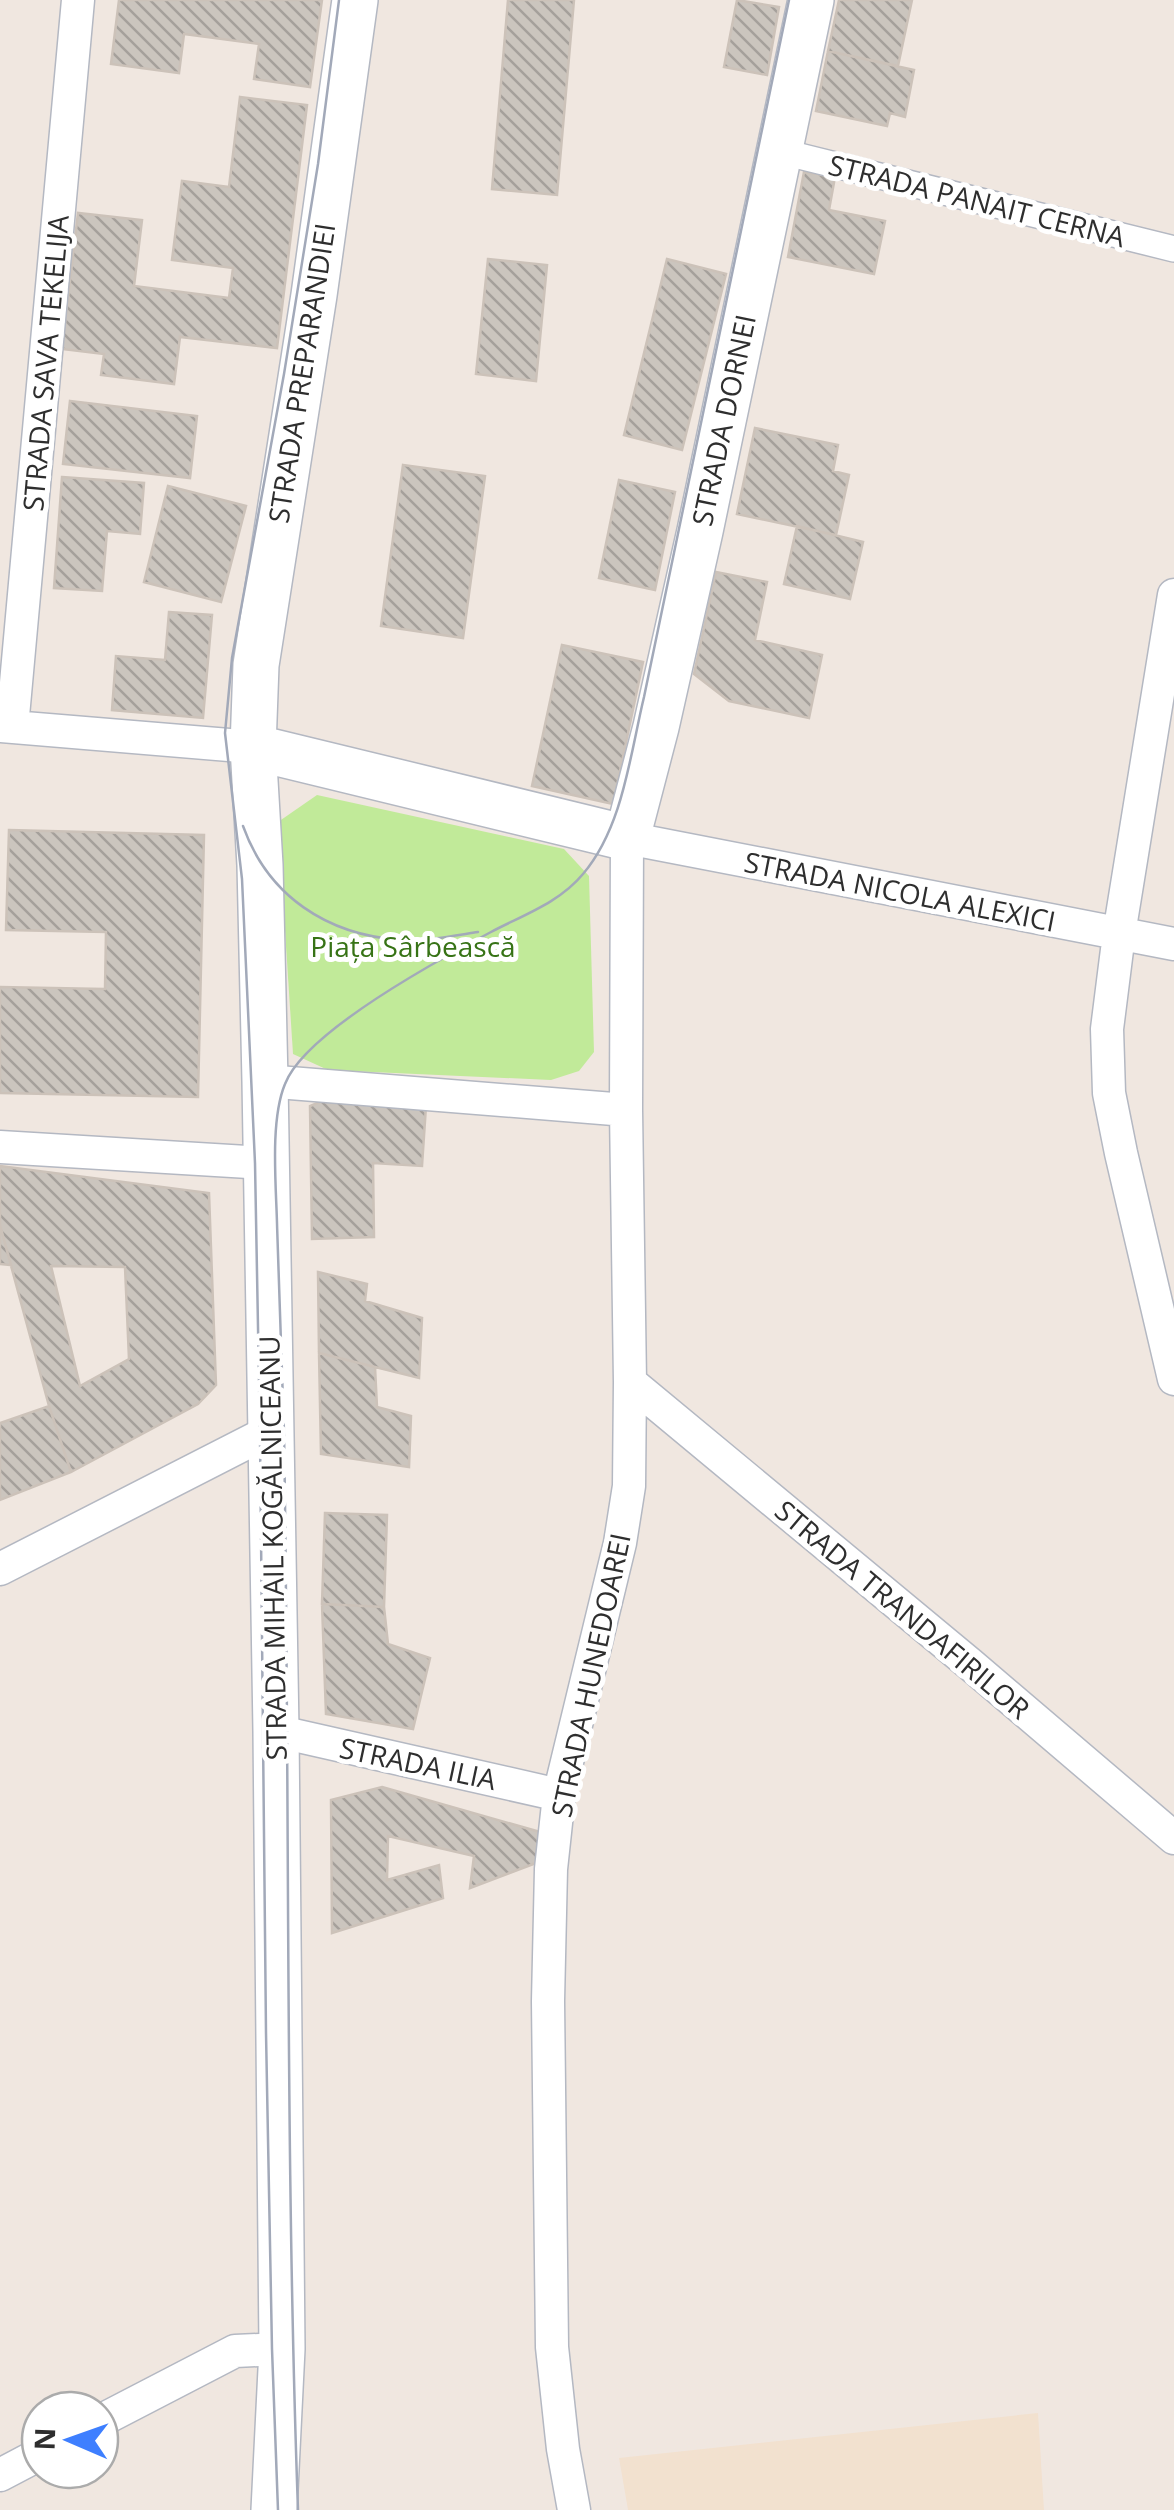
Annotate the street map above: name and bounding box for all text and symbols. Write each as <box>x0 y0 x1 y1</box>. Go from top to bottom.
street label: STRADA PANAIT CERNA <box>825 145 1129 255</box>
street label: STRADA SAVA TEKELIJA <box>13 213 77 513</box>
street label: STRADA PREPARANDIEI <box>259 220 343 526</box>
street label: STRADA DORNEI <box>682 311 764 529</box>
street label: STRADA NICOLA ALEXICI <box>741 842 1059 940</box>
park label: Piața Sârbească <box>310 927 516 965</box>
street label: STRADA MIHAIL KOGĂLNICEANU <box>249 1335 295 1761</box>
street label: STRADA TRANDAFIRILOR <box>768 1491 1038 1727</box>
street label: STRADA HUNEDOAREI <box>541 1530 639 1820</box>
street label: STRADA ILIA <box>336 1728 500 1798</box>
north arrow <box>20 2390 120 2490</box>
text: N <box>25 2427 63 2451</box>

